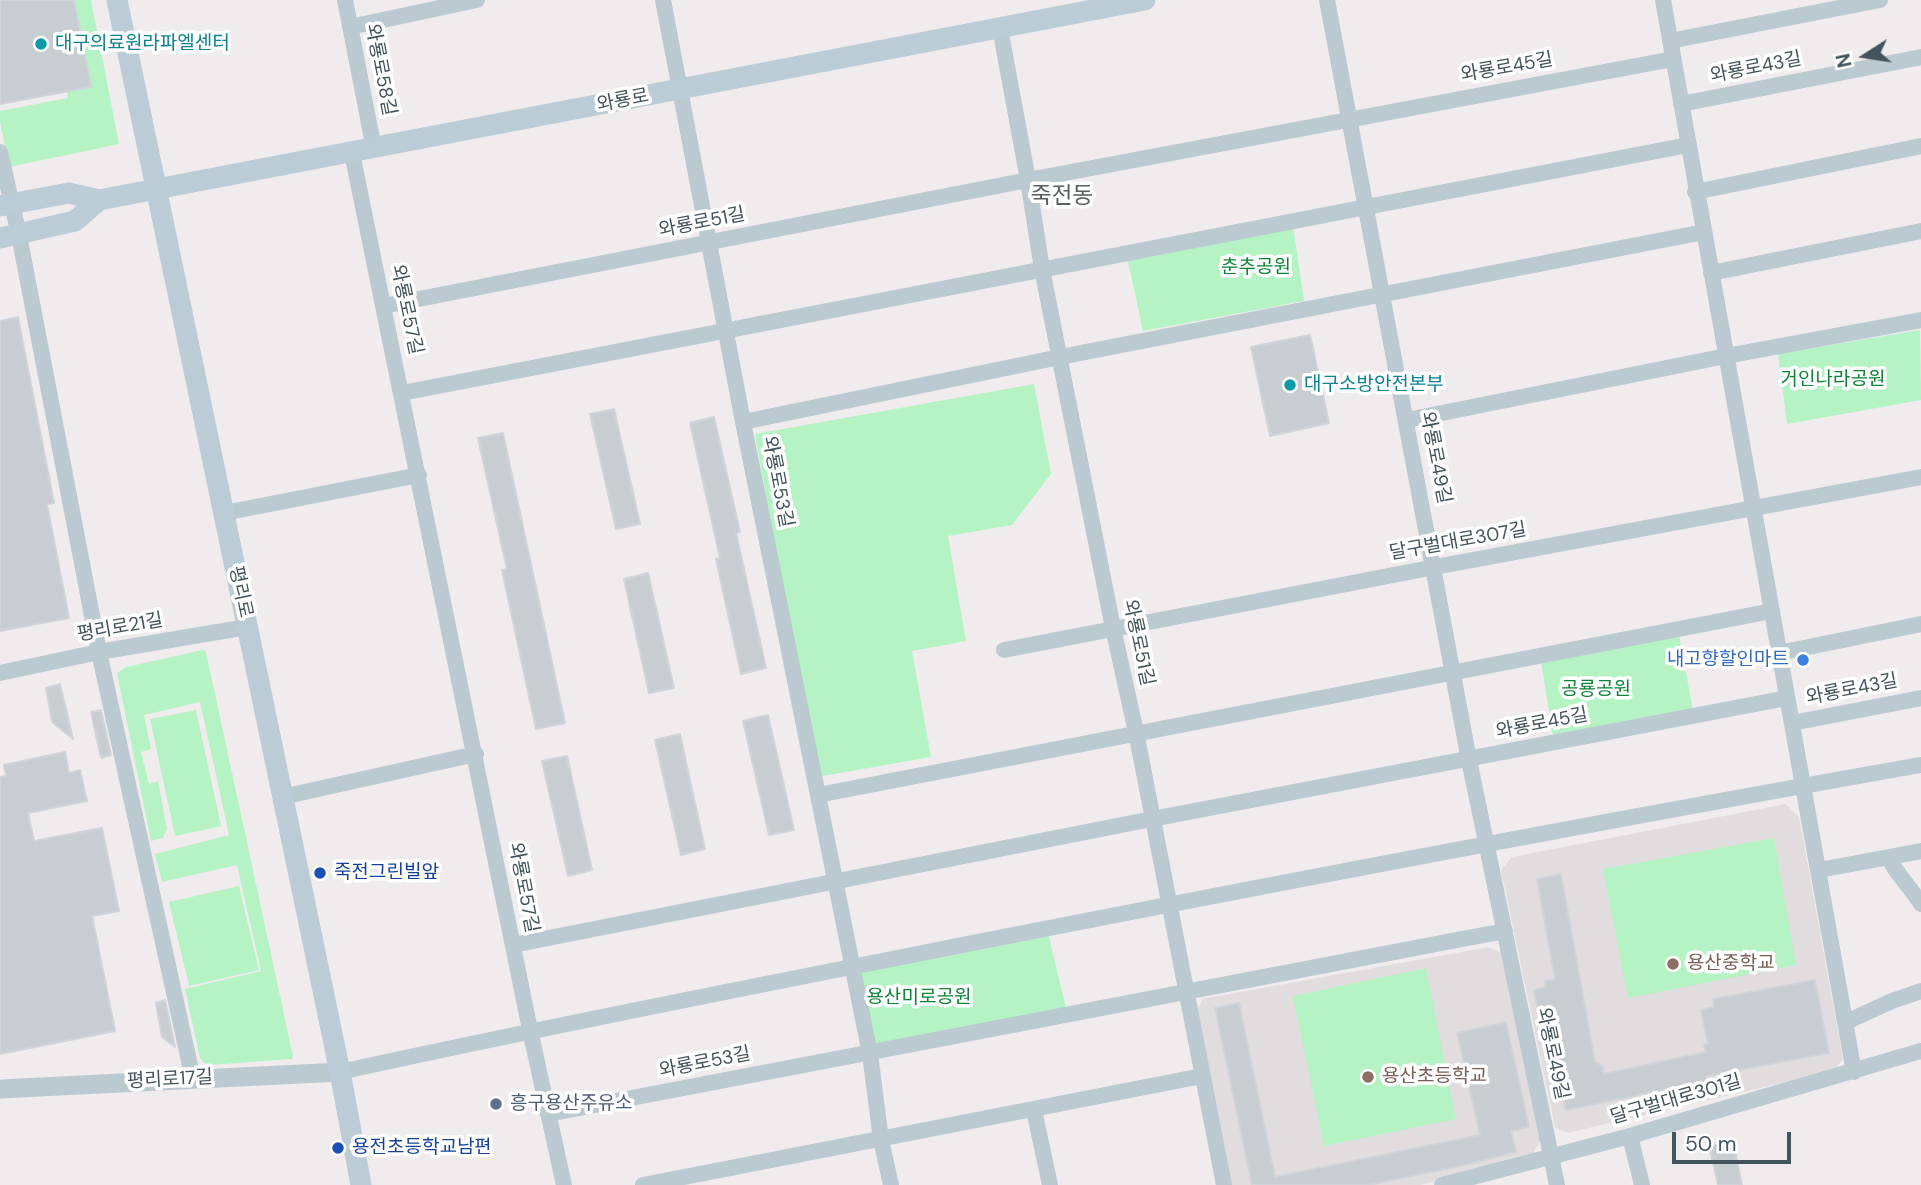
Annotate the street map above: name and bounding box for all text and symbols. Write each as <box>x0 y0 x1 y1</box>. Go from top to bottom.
north arrow <box>1830 21 1900 91</box>
street label: 와룡로58길 <box>360 22 400 118</box>
place label: 대구의료원라파엘센터 <box>55 33 230 55</box>
marker: 대구의료원라파엘센터 <box>33 36 49 52</box>
street label: 와룡로43길 <box>1708 48 1804 88</box>
street label: 와룡로45길 <box>1459 49 1555 87</box>
text: N <box>1830 51 1858 70</box>
street label: 와룡로 <box>595 85 651 117</box>
district label: 죽전동 <box>1030 183 1094 211</box>
street label: 와룡로51길 <box>657 203 747 243</box>
park label: 춘추공원 <box>1221 257 1291 279</box>
street label: 와룡로57길 <box>385 263 427 357</box>
park label: 거인나라공원 <box>1781 369 1885 391</box>
place label: 대구소방안전본부 <box>1304 374 1444 396</box>
marker: 대구소방안전본부 <box>1282 377 1298 393</box>
street label: 와룡로49길 <box>1415 410 1455 506</box>
street label: 와룡로53길 <box>757 434 797 530</box>
street label: 달구벌대로307길 <box>1388 519 1528 565</box>
street label: 평리로 <box>223 564 257 620</box>
street label: 와룡로51길 <box>1118 598 1158 688</box>
street label: 평리로21길 <box>75 609 165 647</box>
place label: 내고향할인마트 <box>1667 649 1789 671</box>
marker: 내고향할인마트 <box>1795 652 1811 668</box>
street label: 와룡로43길 <box>1804 670 1900 710</box>
park label: 공룡공원 <box>1561 679 1631 701</box>
street label: 와룡로45길 <box>1494 704 1590 744</box>
street label: 와룡로57길 <box>503 841 543 935</box>
place label: 죽전그린빌앞 <box>334 862 439 884</box>
marker: 죽전그린빌앞 <box>312 865 328 881</box>
place label: 용산중학교 <box>1687 953 1774 975</box>
marker: 용산중학교 <box>1665 956 1681 972</box>
park label: 용산미로공원 <box>867 987 971 1009</box>
street label: 와룡로49길 <box>1531 1006 1573 1102</box>
street label: 와룡로53길 <box>657 1043 753 1083</box>
street label: 평리로17길 <box>126 1066 214 1094</box>
place label: 용산초등학교 <box>1382 1066 1487 1088</box>
marker: 용산초등학교 <box>1360 1069 1376 1085</box>
street label: 달구벌대로301길 <box>1608 1070 1744 1130</box>
place label: 흥구용산주유소 <box>510 1093 632 1115</box>
marker: 흥구용산주유소 <box>488 1096 504 1112</box>
scale bar <box>1676 1118 1795 1162</box>
text: 50 m <box>1685 1130 1736 1158</box>
place label: 용전초등학교남편 <box>352 1137 492 1159</box>
marker: 용전초등학교남편 <box>330 1140 346 1156</box>

